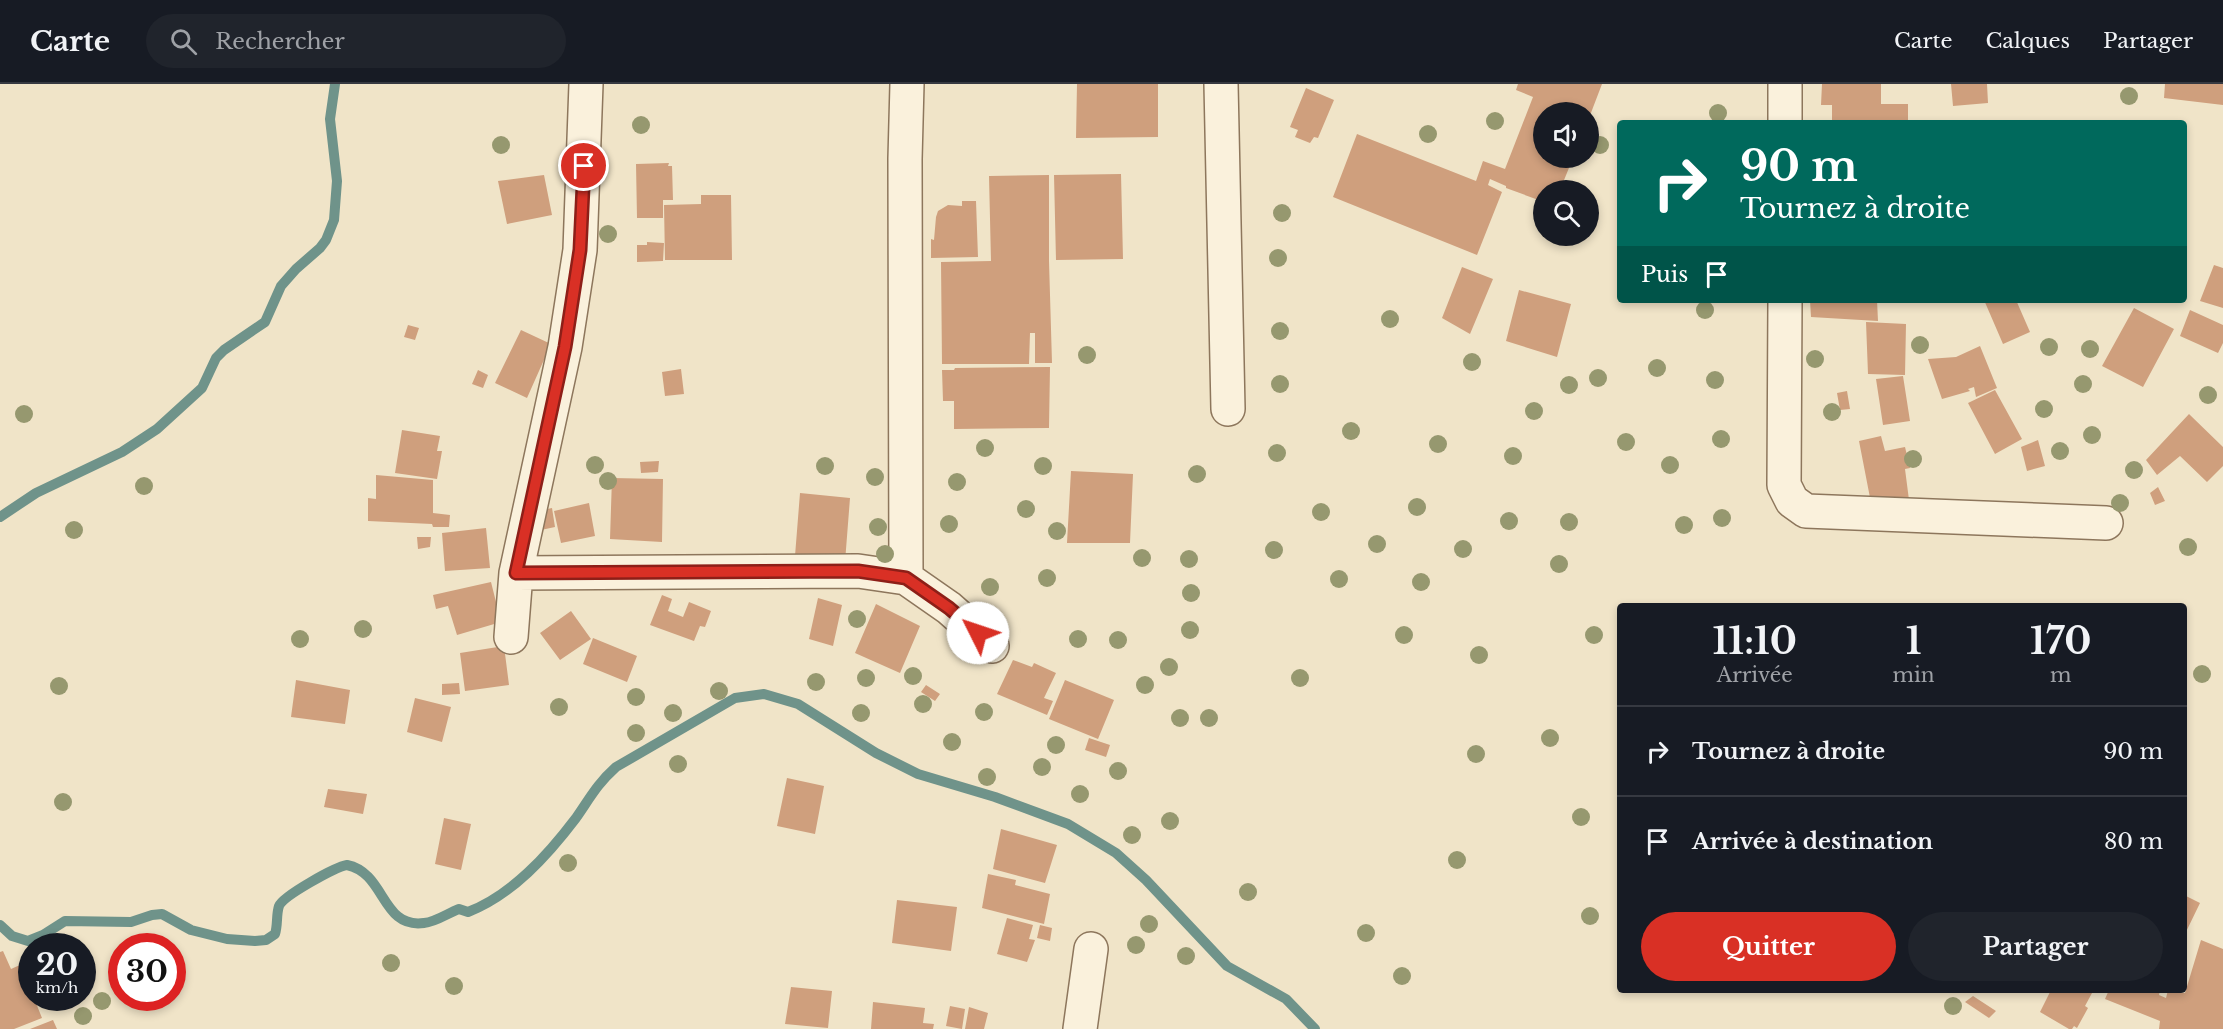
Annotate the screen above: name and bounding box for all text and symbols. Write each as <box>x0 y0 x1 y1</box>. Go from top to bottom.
search box <box>146 14 566 68</box>
text: Carte <box>30 24 110 59</box>
icon: search <box>167 25 200 58</box>
text: Rechercher <box>215 28 345 55</box>
text: Carte <box>1894 28 1952 54</box>
text: Calques <box>1985 28 2070 54</box>
text: Partager <box>2103 28 2193 54</box>
map controls <box>1533 102 1599 246</box>
button: sound <box>1533 102 1599 168</box>
pin <box>558 140 609 191</box>
text: 90 m <box>1740 140 1858 192</box>
icon: right <box>1641 144 1719 222</box>
icon: arrive <box>567 149 600 182</box>
button: search <box>1533 180 1599 246</box>
text: Tournez à droite <box>1740 192 1970 225</box>
icon: arrive <box>1700 258 1733 291</box>
text: Puis <box>1641 261 1688 288</box>
position arrow <box>946 601 1010 665</box>
text: 11:10 <box>1712 619 1797 664</box>
text: 1 <box>1906 619 1921 664</box>
text: 170 <box>2030 619 2091 664</box>
text: Arrivée <box>1717 663 1793 687</box>
text: min <box>1892 663 1935 687</box>
text: m <box>2050 663 2071 687</box>
icon: right <box>1641 735 1674 768</box>
text: Tournez à droite <box>1692 738 1885 765</box>
text: 90 m <box>2103 738 2163 765</box>
icon: arrive <box>1641 825 1674 858</box>
text: Arrivée à destination <box>1692 828 1933 855</box>
text: 80 m <box>2104 828 2163 855</box>
button: Quitter <box>1641 912 1896 981</box>
button: Partager <box>1908 912 2163 981</box>
speed limit sign: 30 <box>108 933 186 1011</box>
text: 20 <box>36 946 78 983</box>
text: km/h <box>36 978 78 997</box>

